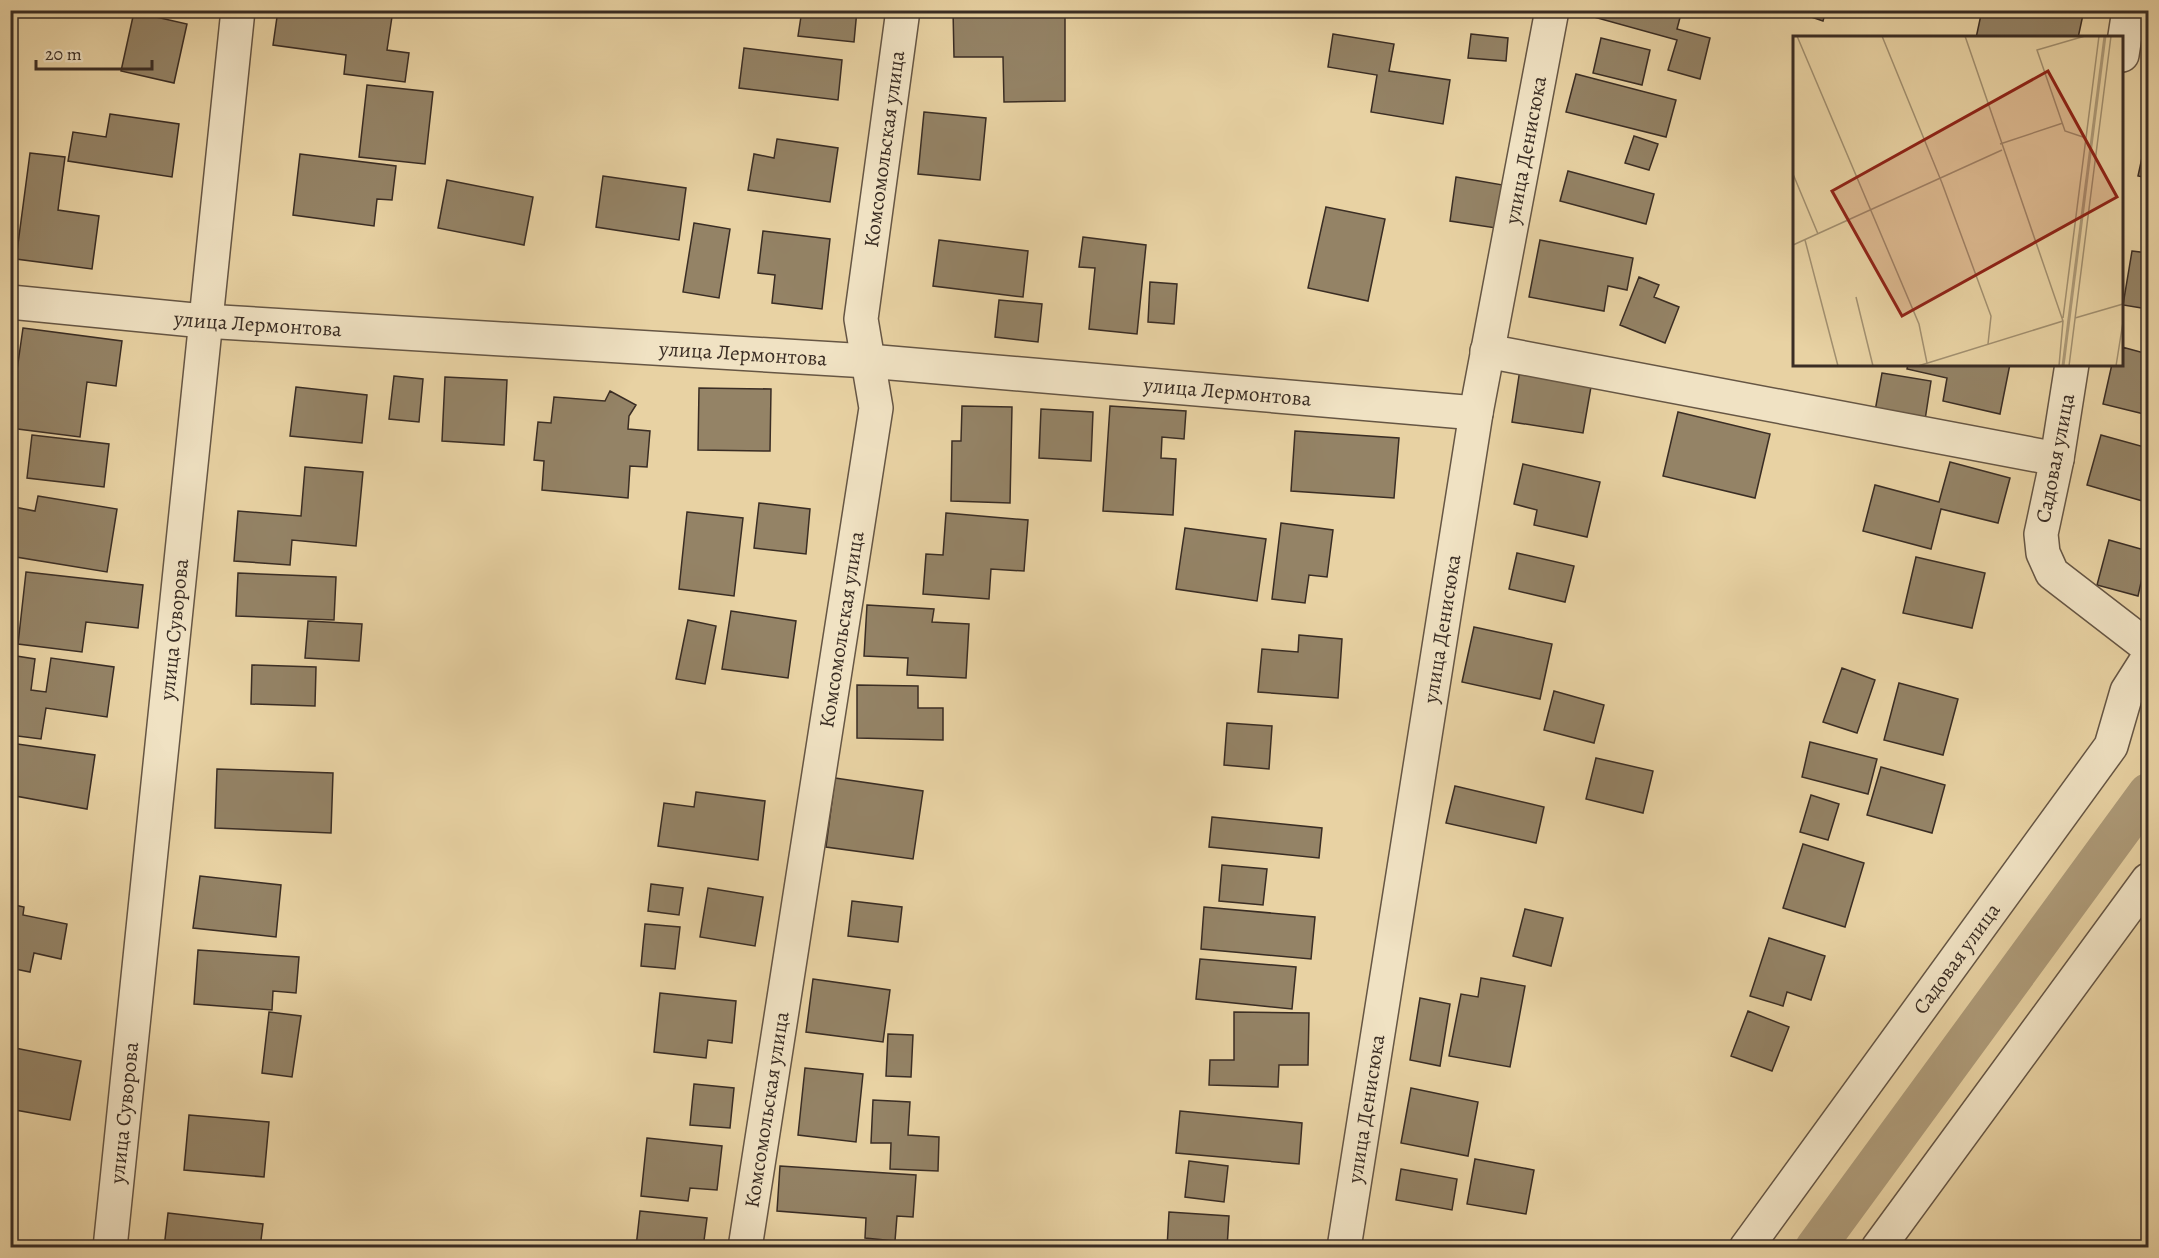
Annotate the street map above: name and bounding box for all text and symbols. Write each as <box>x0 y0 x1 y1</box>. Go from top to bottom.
scale bar <box>36 33 152 71</box>
inset map <box>1793 36 2123 366</box>
text: 20 m <box>45 42 82 66</box>
street label: Комсомольская улица <box>857 48 911 249</box>
street label: улица Денисюка <box>1498 73 1553 227</box>
street label: улица Лермонтова <box>172 304 343 343</box>
street label: улица Лермонтова <box>657 334 828 373</box>
street label: улица Лермонтова <box>1142 371 1313 413</box>
street label: Садовая улица <box>2029 391 2081 525</box>
street label: Комсомольская улица <box>812 529 871 730</box>
street label: улица Денисюка <box>1416 552 1467 706</box>
street label: улица Суворова <box>153 557 195 702</box>
street label: Садовая улица <box>1907 897 2007 1020</box>
street label: Комсомольская улица <box>737 1009 796 1210</box>
street label: улица Денисюка <box>1340 1032 1392 1186</box>
street label: улица Суворова <box>103 1040 145 1186</box>

